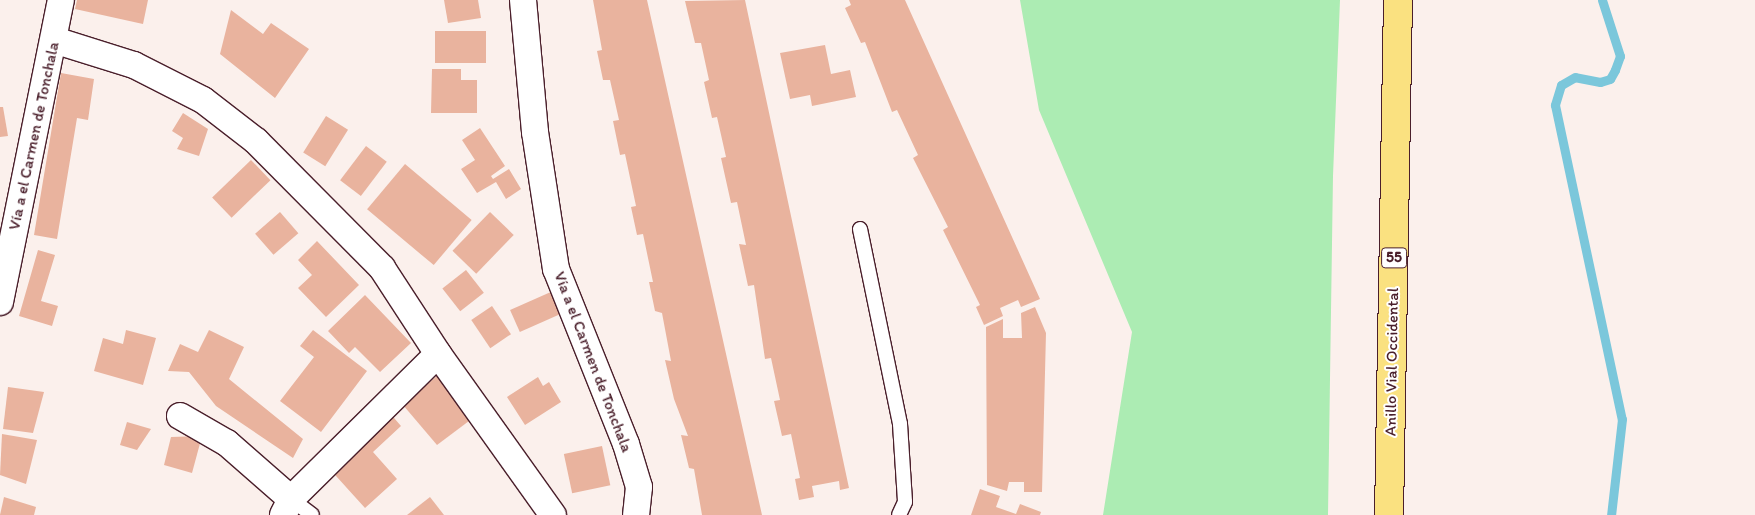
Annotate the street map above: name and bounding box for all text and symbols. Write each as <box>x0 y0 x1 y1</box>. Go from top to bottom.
street label: Vía a el Carmen de Tonchala <box>5 40 63 232</box>
road number: 55 <box>1380 246 1408 270</box>
street label: Vía a el Carmen de Tonchala <box>550 269 636 455</box>
street label: Anillo Vial Occidental <box>1381 288 1403 436</box>

